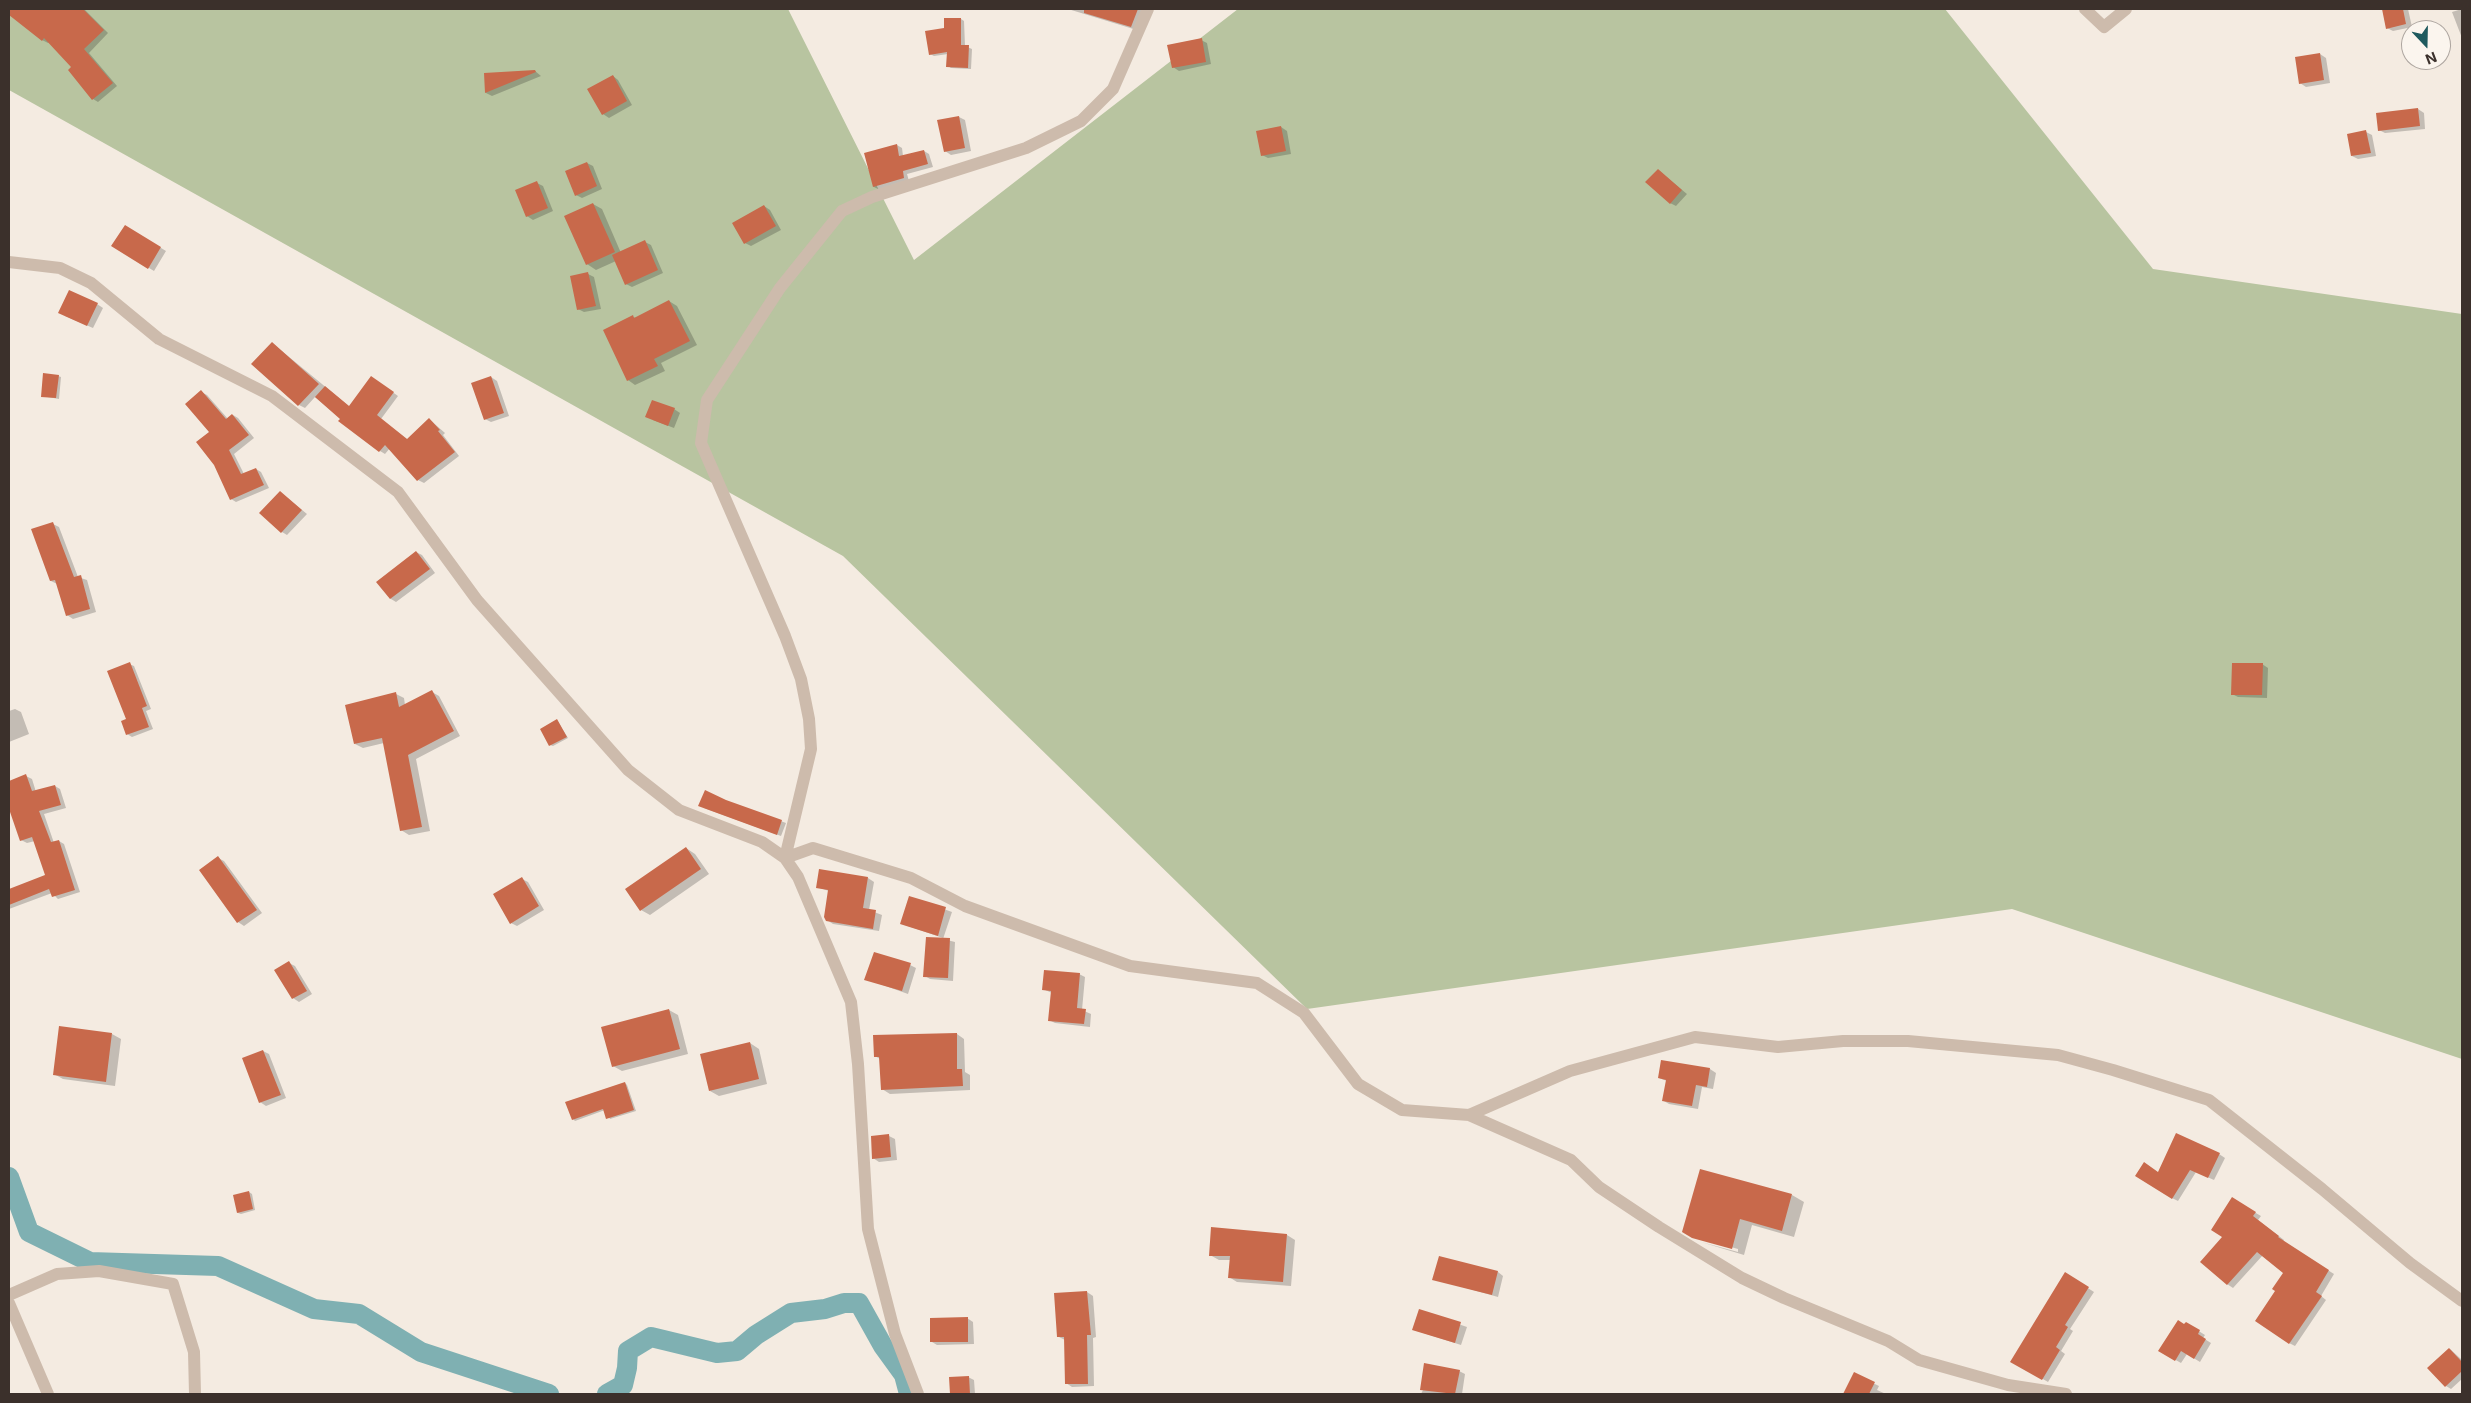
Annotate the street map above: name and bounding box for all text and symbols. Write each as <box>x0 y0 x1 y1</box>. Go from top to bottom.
north arrow <box>2401 20 2451 70</box>
text: N <box>2423 49 2439 68</box>

